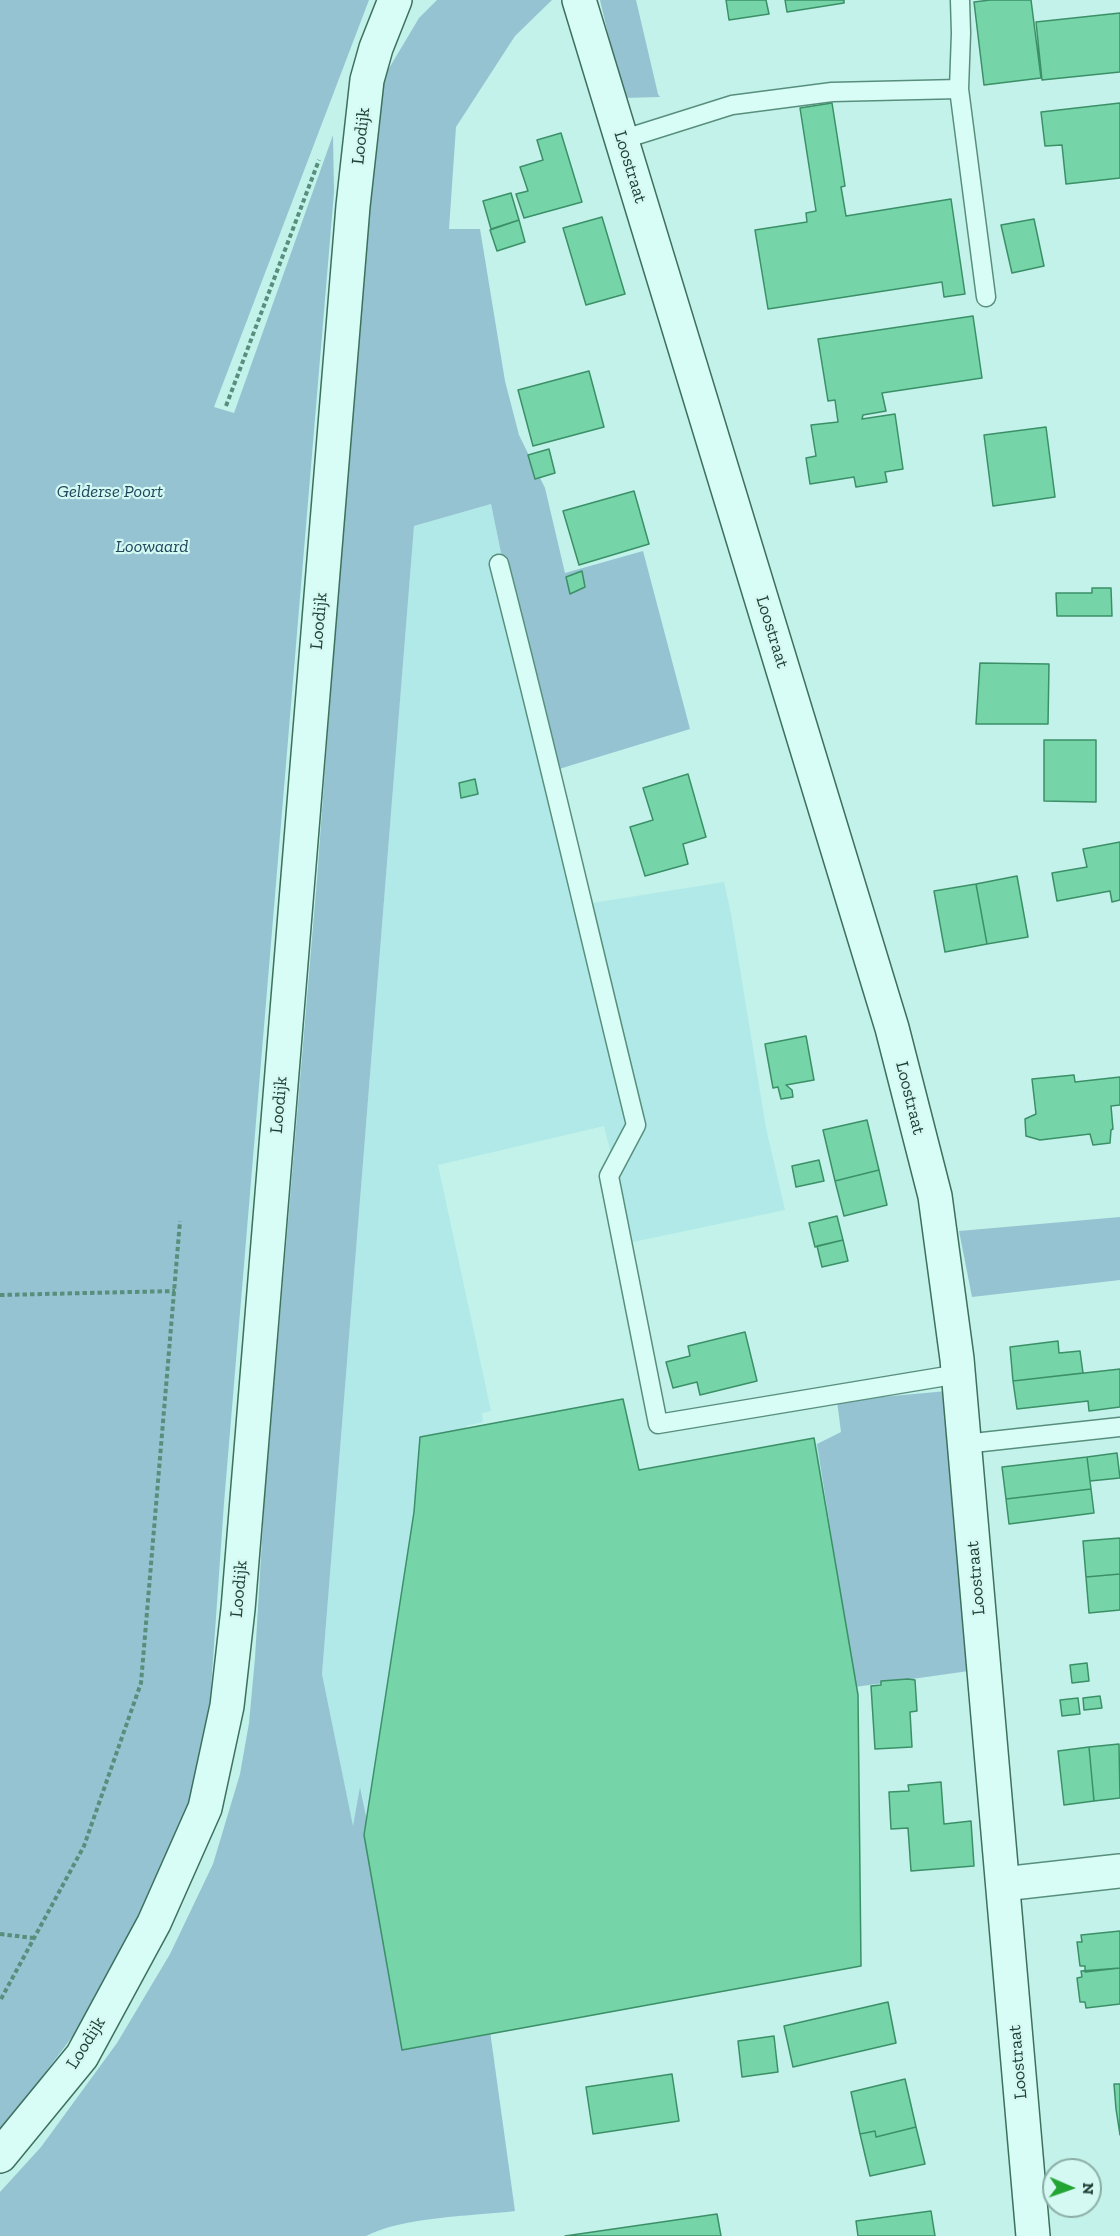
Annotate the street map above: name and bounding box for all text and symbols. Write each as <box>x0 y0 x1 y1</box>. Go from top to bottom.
street label: Loodijk <box>347 106 375 166</box>
street label: Loostraat <box>609 128 651 206</box>
park label: Gelderse Poort <box>57 481 163 503</box>
park label: Loowaard <box>116 536 188 558</box>
street label: Loodijk <box>306 592 332 650</box>
street label: Loostraat <box>751 593 793 671</box>
street label: Loostraat <box>891 1059 929 1137</box>
street label: Loodijk <box>266 1076 292 1134</box>
street label: Loostraat <box>962 1540 990 1616</box>
street label: Loodijk <box>226 1560 252 1618</box>
street label: Loodijk <box>62 2013 110 2073</box>
street label: Loostraat <box>1004 2024 1032 2100</box>
north arrow <box>1042 2158 1102 2218</box>
text: N <box>1079 2182 1098 2195</box>

